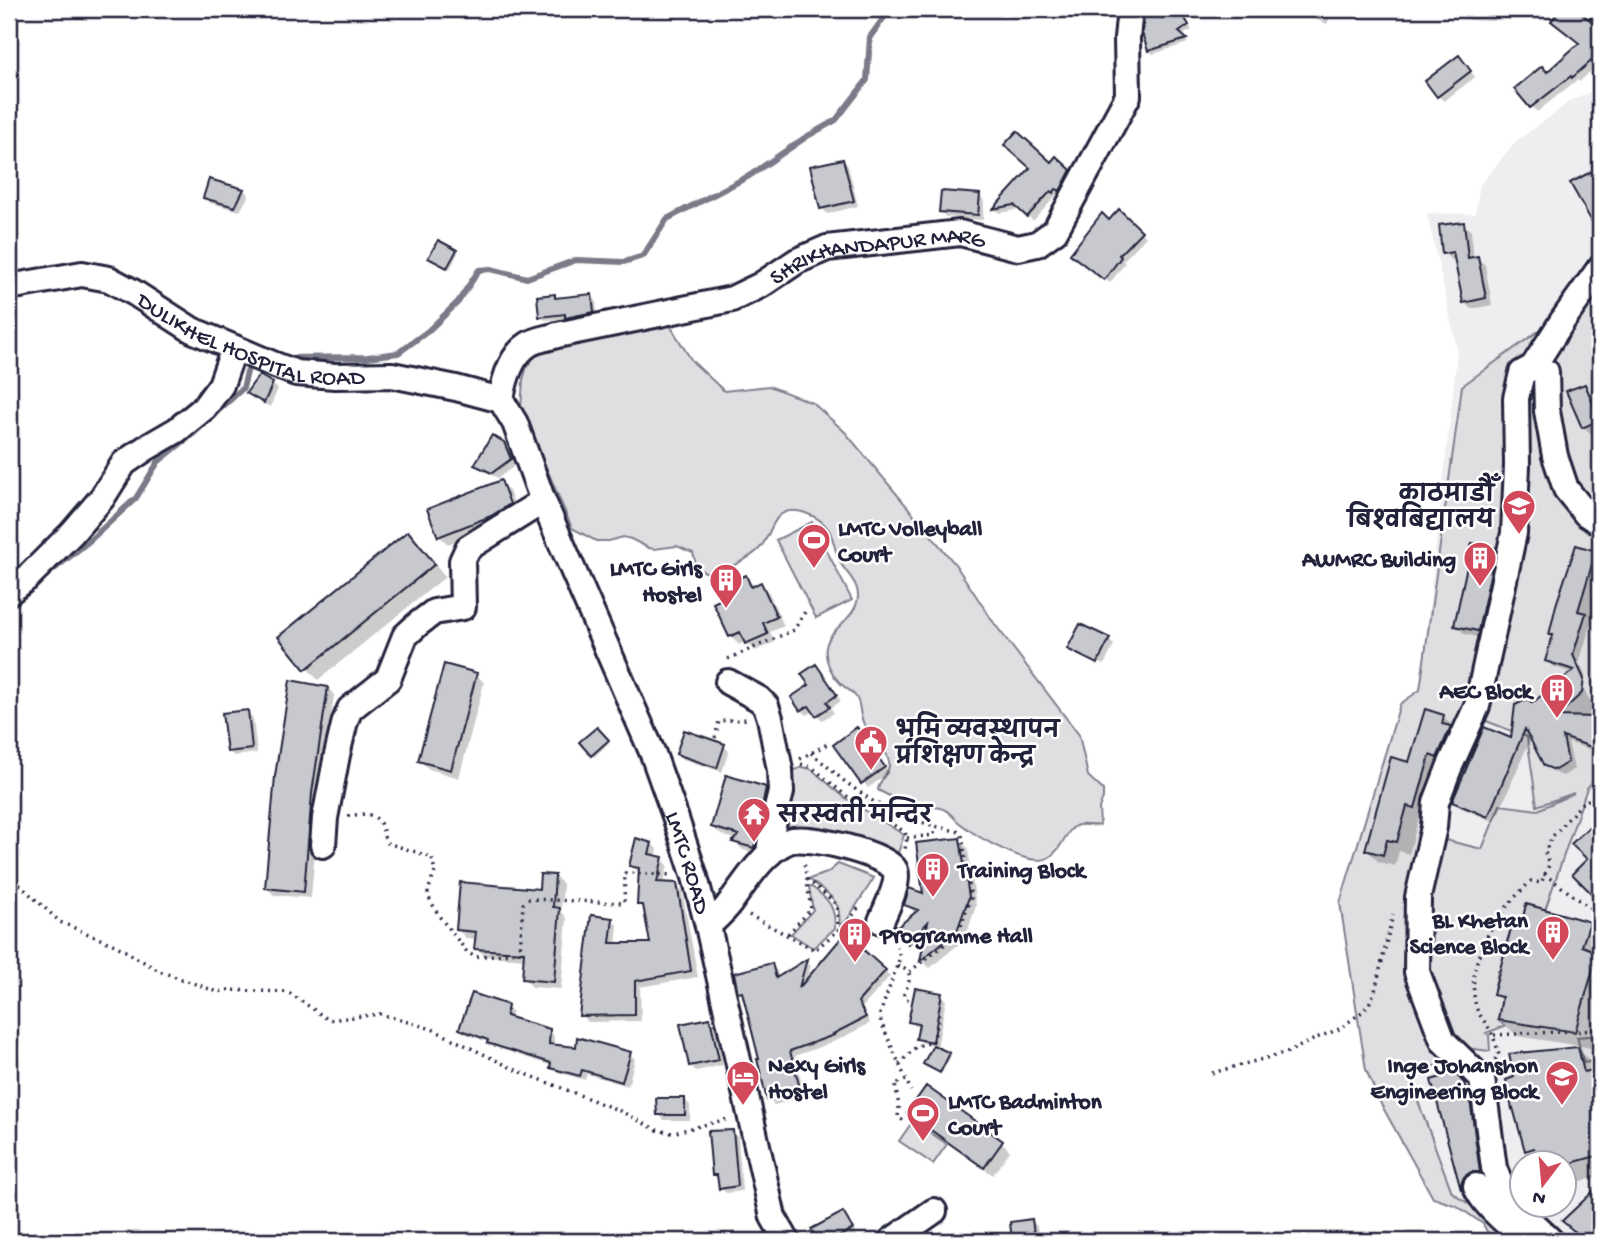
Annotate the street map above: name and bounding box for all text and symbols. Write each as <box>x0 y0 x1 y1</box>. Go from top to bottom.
street label: SHRIKHANDAPUR MARG <box>766 223 990 292</box>
street label: DULIKHEL HOSPITAL ROAD <box>129 287 366 393</box>
place label: काठमाडौँ बिश्वबिद्यालय <box>1346 472 1502 536</box>
school or university icon: काठमाडौँ बिश्वबिद्यालय <box>1500 487 1538 536</box>
place label: LMTC Volleyball Court <box>838 517 982 570</box>
sports icon: LMTC Volleyball Court <box>795 521 833 570</box>
building icon: AWMRC Building <box>1461 539 1499 588</box>
place label: AWMRC Building <box>1301 548 1456 575</box>
place label: LMTC Girls Hostel <box>610 557 704 610</box>
building icon: LMTC Girls Hostel <box>707 561 745 610</box>
building icon: AEC Block <box>1538 671 1576 720</box>
place label: AEC Block <box>1438 680 1535 707</box>
place label: भूमि व्यवस्थापन प्रशिक्षण केन्द्र <box>894 711 1061 772</box>
public building icon: भूमि व्यवस्थापन प्रशिक्षण केन्द्र <box>852 723 890 772</box>
temple icon: सरस्वती मन्दिर <box>735 795 773 844</box>
place label: सरस्वती मन्दिर <box>776 796 934 831</box>
street label: LMTC ROAD <box>658 809 714 918</box>
building icon: Training Block <box>914 850 952 899</box>
place label: Training Block <box>956 859 1088 886</box>
place label: BL Khetan Science Block <box>1410 909 1531 962</box>
building icon: BL Khetan Science Block <box>1534 913 1572 962</box>
building icon: Programme Hall <box>836 915 874 964</box>
place label: Programme Hall <box>878 924 1033 951</box>
place label: Nexy Girls Hostel <box>768 1054 866 1107</box>
place label: Inge Johanshon Engineering Block <box>1371 1054 1541 1107</box>
hotel icon: Nexy Girls Hostel <box>724 1058 762 1107</box>
school or university icon: Inge Johanshon Engineering Block <box>1543 1058 1581 1107</box>
place label: LMTC Badminton Court <box>948 1090 1103 1143</box>
sports icon: LMTC Badminton Court <box>904 1094 942 1143</box>
north arrow <box>1508 1148 1578 1218</box>
text: N <box>1530 1184 1548 1210</box>

